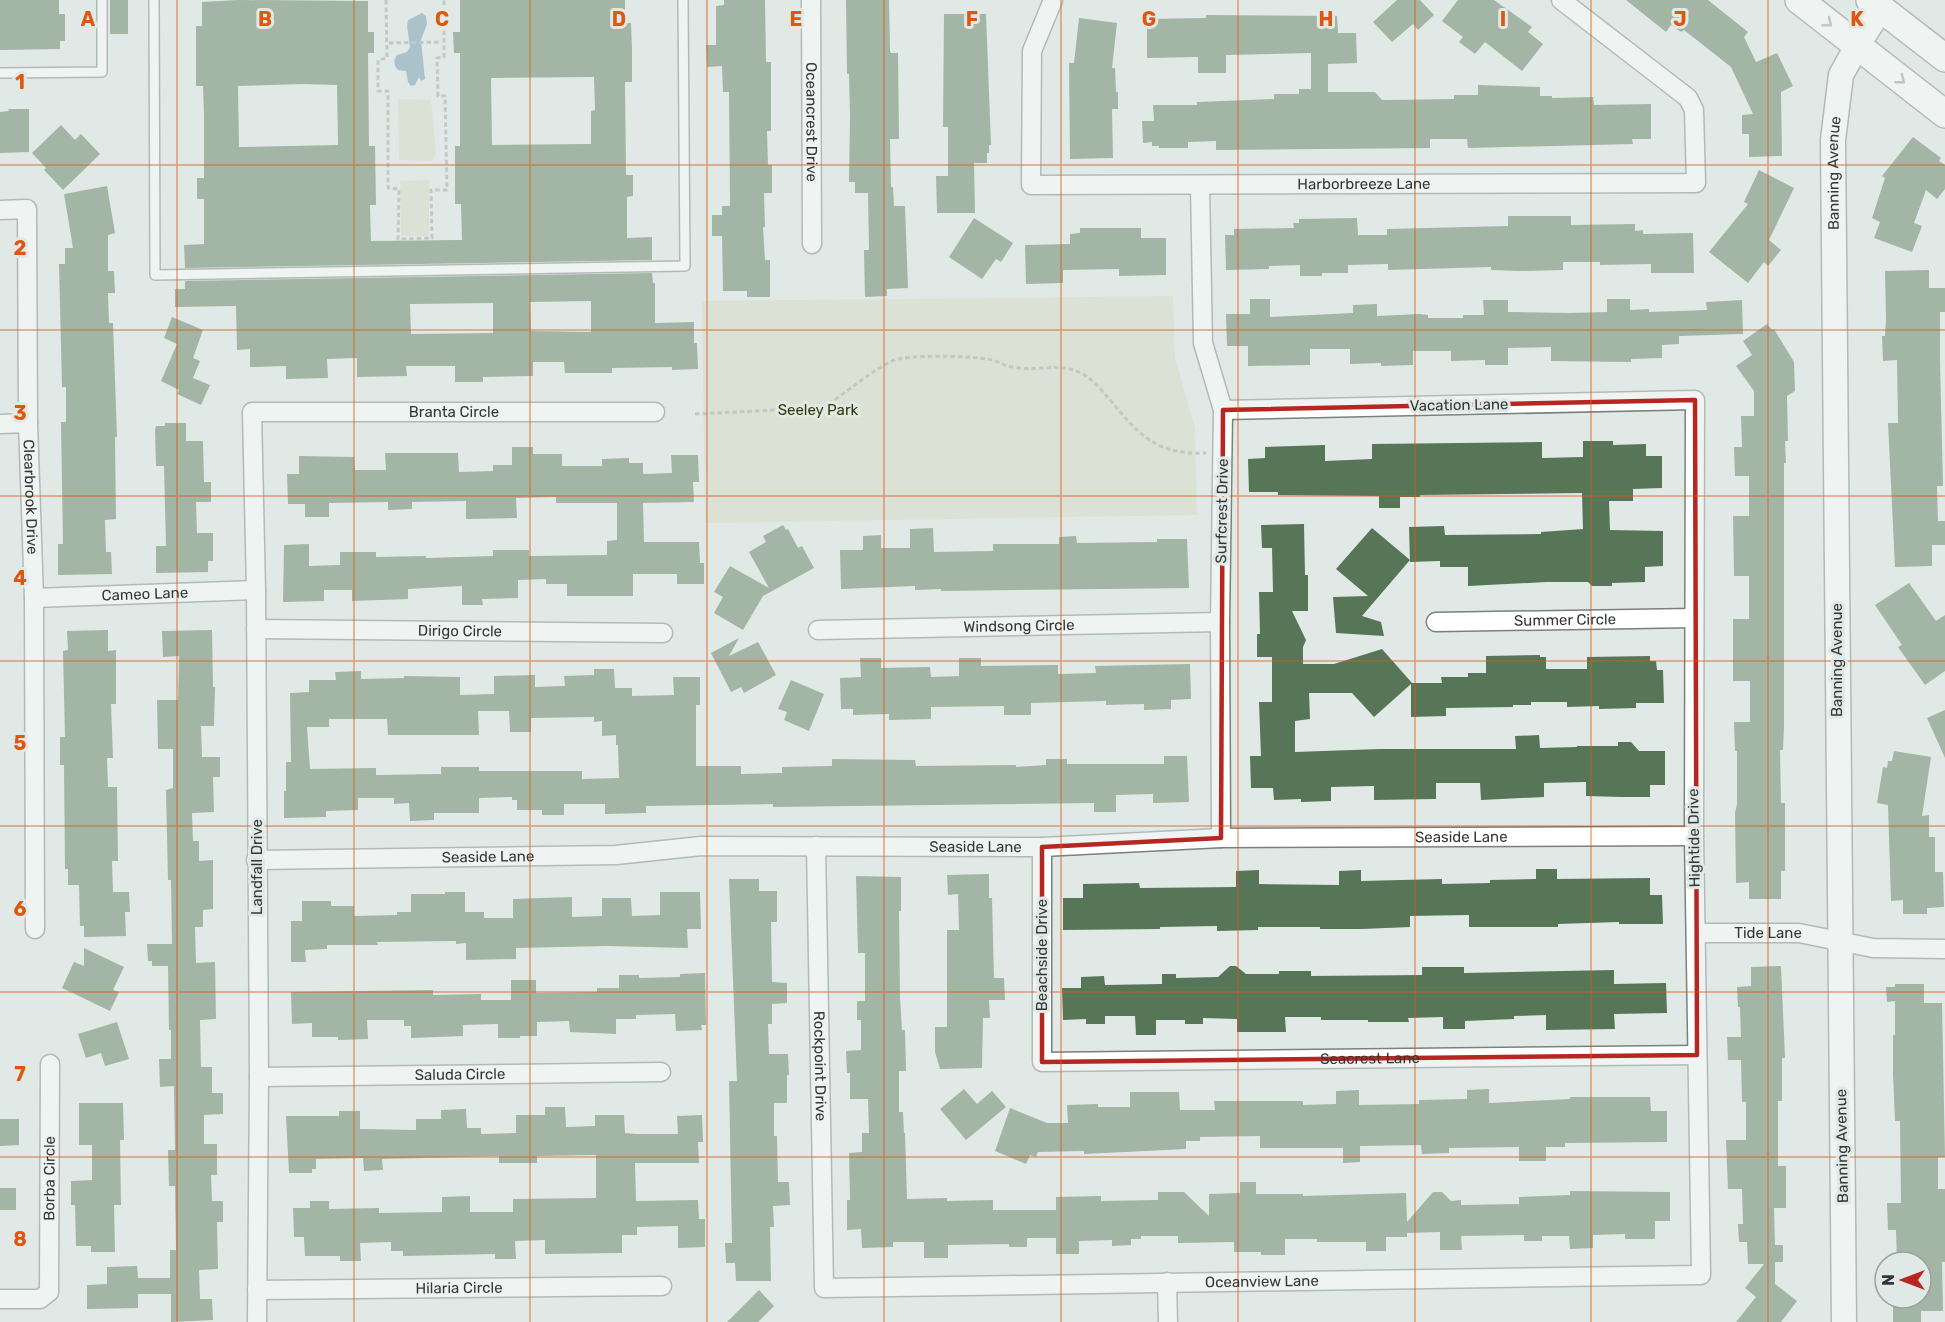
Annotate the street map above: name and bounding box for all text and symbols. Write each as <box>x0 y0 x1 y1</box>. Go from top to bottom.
text: A <box>81 7 96 31</box>
text: B <box>258 7 272 31</box>
text: C <box>435 7 449 31</box>
text: D <box>612 7 626 31</box>
text: E <box>790 7 802 31</box>
text: F <box>966 7 978 31</box>
text: G <box>1142 7 1156 31</box>
text: H <box>1319 7 1333 31</box>
text: I <box>1500 7 1506 31</box>
text: J <box>1673 7 1687 31</box>
text: K <box>1850 7 1864 31</box>
one-way arrow <box>1821 15 1832 26</box>
street label: Oceancrest Drive <box>802 62 821 182</box>
text: 1 <box>15 70 25 94</box>
one-way arrow <box>1894 72 1905 83</box>
street label: Banning Avenue <box>1824 115 1845 230</box>
street label: Harborbreeze Lane <box>1297 175 1430 193</box>
text: 2 <box>14 236 27 260</box>
street label: Vacation Lane <box>1409 395 1509 415</box>
text: 3 <box>13 401 27 425</box>
park label: Seeley Park <box>778 401 859 419</box>
street label: Branta Circle <box>409 403 499 421</box>
street label: Clearbrook Drive <box>20 439 42 555</box>
street label: Surfcrest Drive <box>1212 458 1232 564</box>
text: 4 <box>13 566 27 590</box>
street label: Cameo Lane <box>101 583 189 605</box>
street label: Banning Avenue <box>1828 603 1846 717</box>
street label: Summer Circle <box>1514 610 1616 630</box>
street label: Windsong Circle <box>963 616 1075 636</box>
street label: Dirigo Circle <box>418 622 502 640</box>
text: 5 <box>14 731 27 755</box>
street label: Hightide Drive <box>1684 788 1704 888</box>
street label: Landfall Drive <box>248 819 266 915</box>
street label: Seaside Lane <box>1415 828 1508 846</box>
street label: Seaside Lane <box>929 838 1022 856</box>
street label: Seaside Lane <box>442 847 534 866</box>
text: 6 <box>13 897 27 921</box>
street label: Beachside Drive <box>1033 899 1051 1011</box>
street label: Tide Lane <box>1734 924 1802 942</box>
street label: Rockpoint Drive <box>810 1011 830 1121</box>
street label: Seacrest Lane <box>1320 1049 1420 1068</box>
text: 7 <box>14 1062 26 1086</box>
street label: Saluda Circle <box>414 1065 505 1084</box>
street label: Banning Avenue <box>1832 1089 1852 1203</box>
street label: Borba Circle <box>40 1136 59 1221</box>
text: 8 <box>13 1227 27 1251</box>
north arrow <box>1873 1250 1933 1310</box>
street label: Oceanview Lane <box>1205 1272 1319 1291</box>
text: N <box>1879 1274 1898 1286</box>
street label: Hilaria Circle <box>415 1279 503 1297</box>

